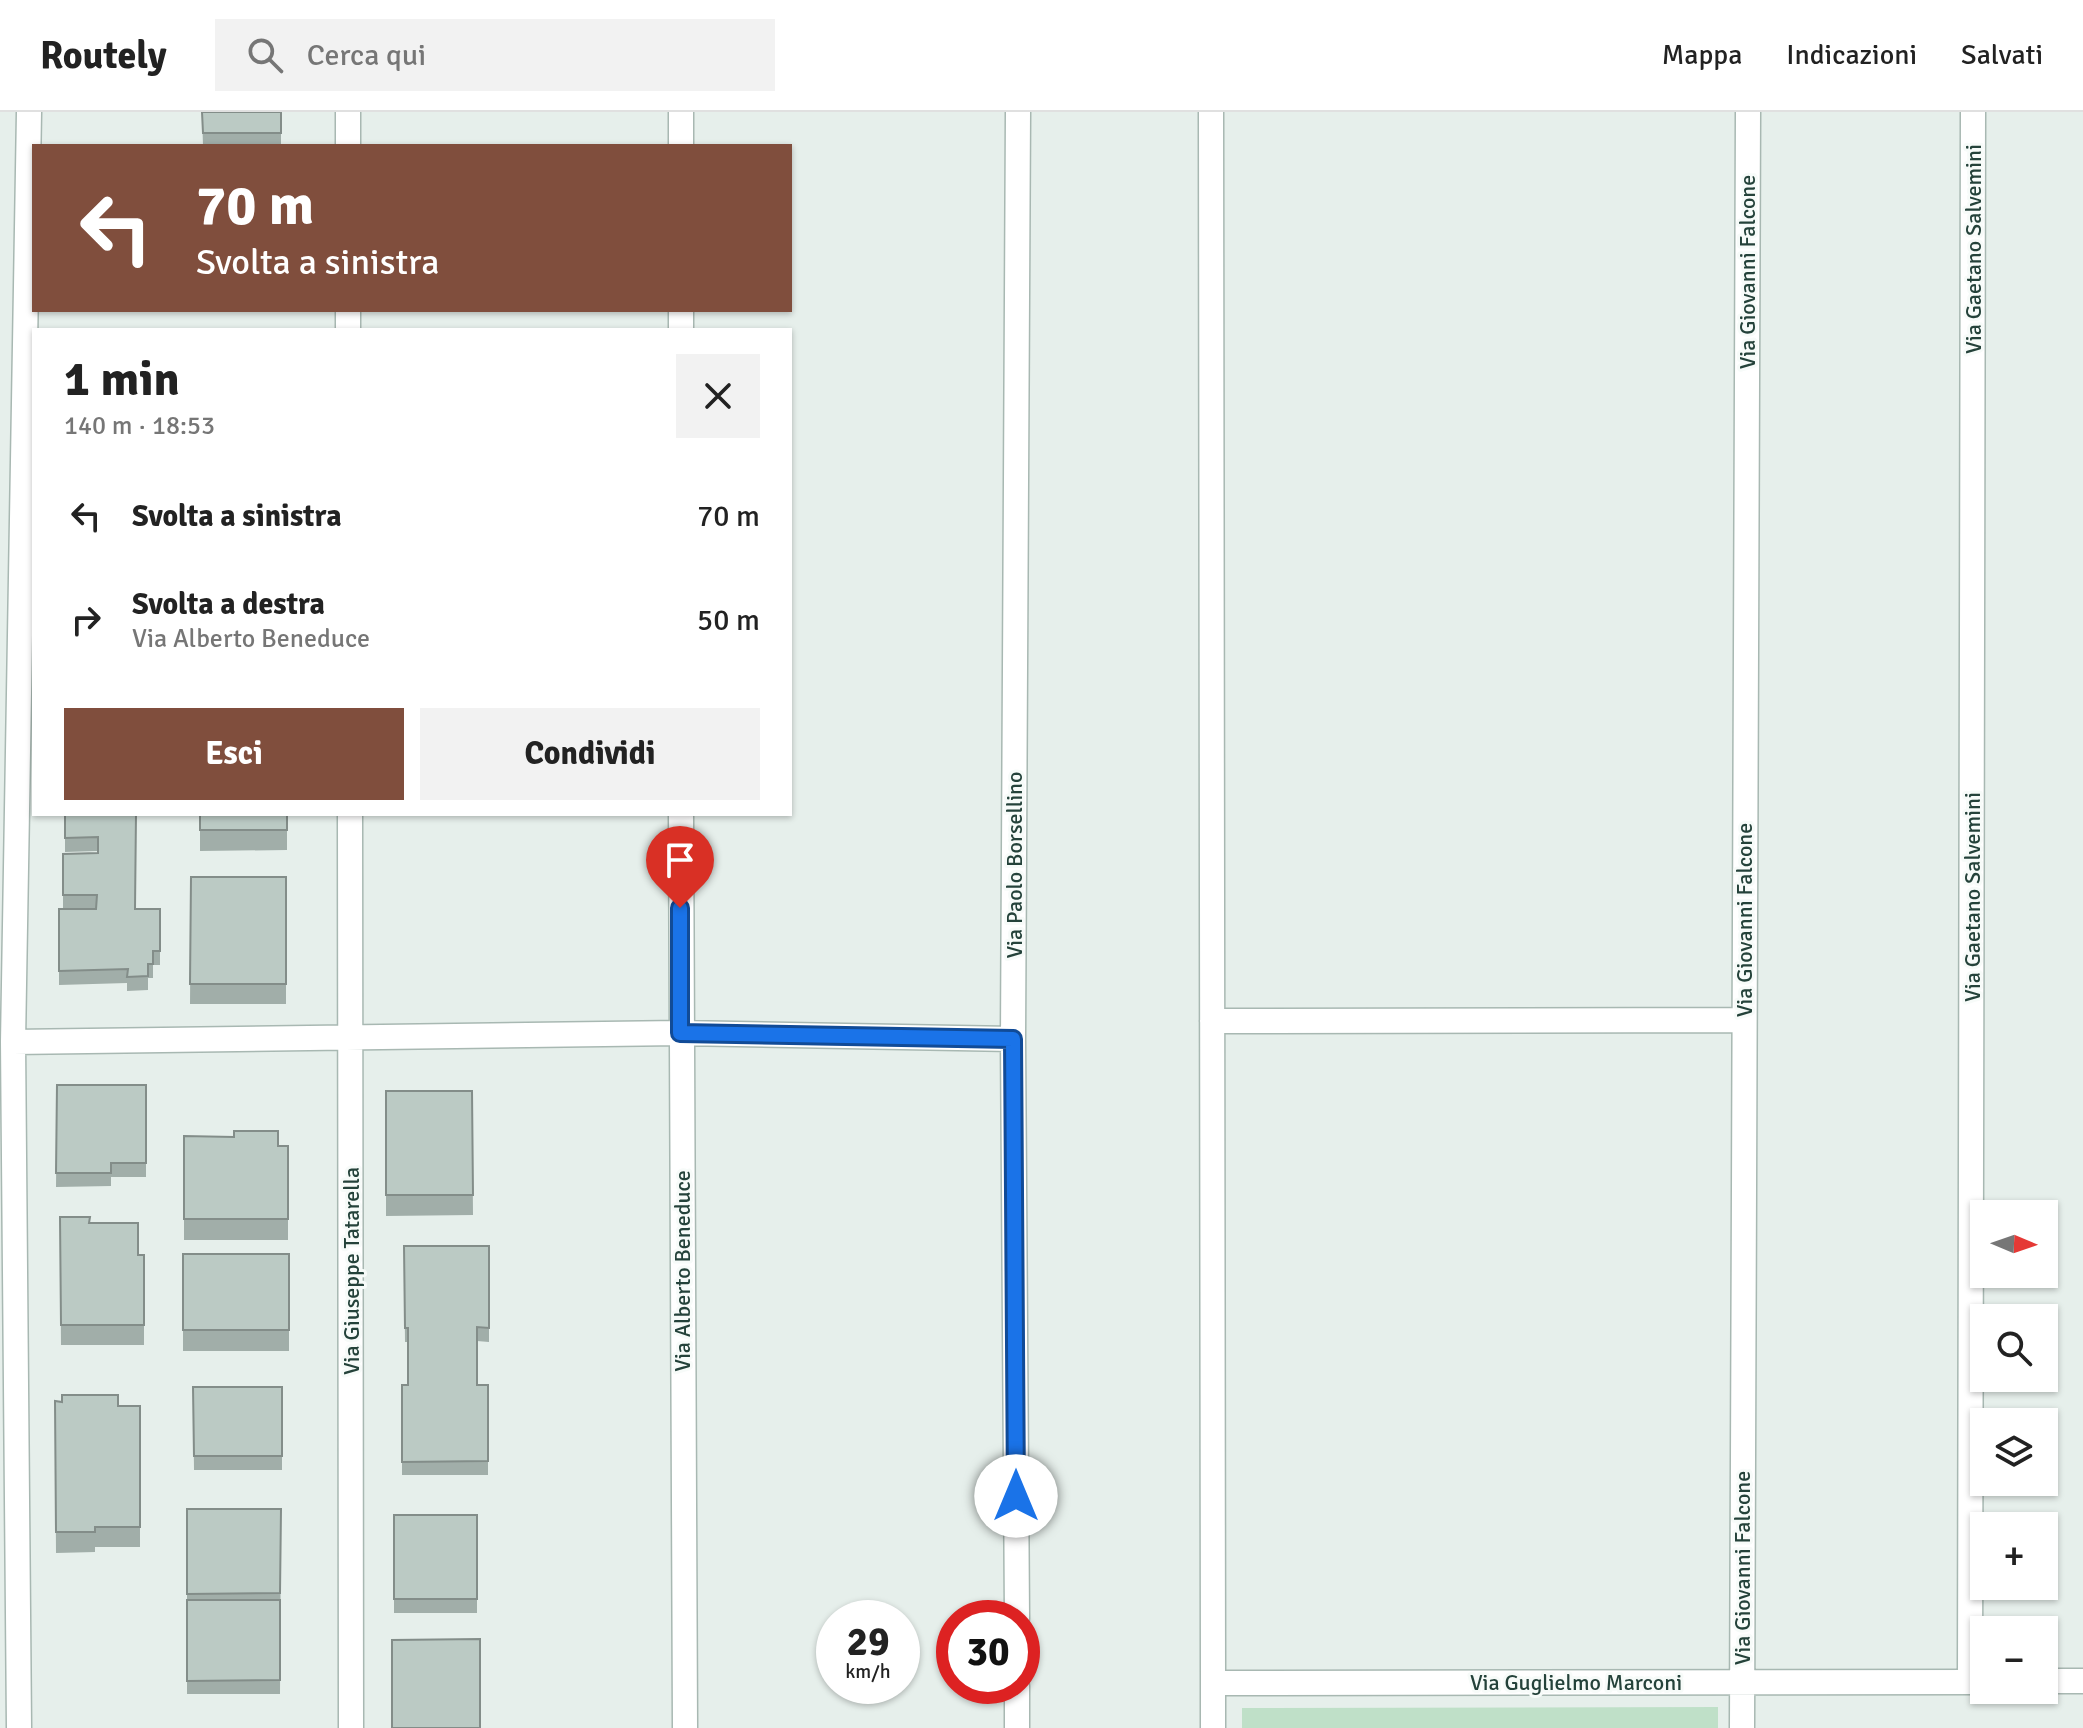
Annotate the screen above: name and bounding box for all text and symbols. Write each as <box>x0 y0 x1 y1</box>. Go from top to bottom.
search box <box>215 19 775 91</box>
text: Routely <box>40 32 167 79</box>
icon: search <box>243 33 287 77</box>
text: Cerca qui <box>307 37 426 74</box>
text: Mappa <box>1662 38 1742 72</box>
text: Indicazioni <box>1786 38 1917 72</box>
text: Salvati <box>1961 38 2043 72</box>
street label: Via Gaetano Salvemini <box>1960 144 1987 354</box>
text: 70 m <box>196 171 314 240</box>
street label: Via Giovanni Falcone <box>1734 175 1761 369</box>
icon: left <box>64 176 168 280</box>
text: Svolta a sinistra <box>196 240 439 285</box>
text: 1 min <box>64 350 180 409</box>
button: close <box>676 354 760 438</box>
text: 140 m · 18:53 <box>64 410 215 442</box>
icon: left <box>64 494 108 538</box>
text: Svolta a sinistra <box>132 498 342 535</box>
text: 70 m <box>697 498 760 535</box>
text: Svolta a destra <box>132 586 325 623</box>
icon: right <box>64 598 108 642</box>
text: 50 m <box>697 602 760 639</box>
text: Via Alberto Beneduce <box>132 623 370 655</box>
button: Esci <box>64 708 404 800</box>
button: Condividi <box>420 708 760 800</box>
street label: Via Paolo Borsellino <box>1001 771 1028 959</box>
street label: Via Gaetano Salvemini <box>1959 792 1986 1002</box>
street label: Via Giovanni Falcone <box>1731 823 1758 1017</box>
pin <box>646 826 714 908</box>
icon: arrive <box>658 838 702 882</box>
street label: Via Giuseppe Tatarella <box>338 1167 365 1375</box>
street label: Via Alberto Beneduce <box>669 1170 696 1372</box>
north arrow <box>1970 1200 2058 1288</box>
map controls <box>1970 1200 2058 1704</box>
button: search <box>1970 1304 2058 1392</box>
button: layers <box>1970 1408 2058 1496</box>
position arrow <box>974 1454 1058 1538</box>
street label: Via Giovanni Falcone <box>1729 1471 1756 1665</box>
button: + <box>1970 1512 2058 1600</box>
speed limit sign: 30 <box>936 1600 1040 1704</box>
button: − <box>1970 1616 2058 1704</box>
text: 29 <box>846 1617 890 1667</box>
text: km/h <box>845 1659 891 1684</box>
street label: Via Guglielmo Marconi <box>1470 1669 1682 1696</box>

